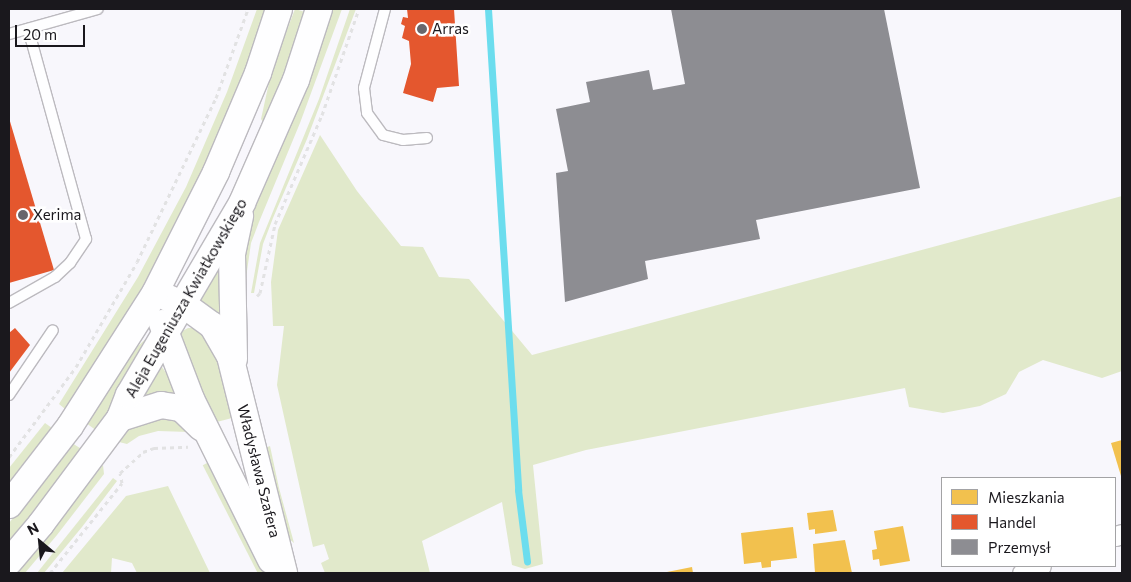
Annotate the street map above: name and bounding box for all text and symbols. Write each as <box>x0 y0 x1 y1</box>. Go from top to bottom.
scale bar <box>18 15 88 47</box>
place label: Arras <box>432 20 469 38</box>
marker: Arras <box>416 23 428 35</box>
text: 20 m <box>23 25 57 43</box>
street label: Aleja Eugeniusza Kwiatkowskiego <box>121 195 251 401</box>
place label: Xerima <box>33 206 81 224</box>
marker: Xerima <box>17 209 29 221</box>
street label: Władysława Szafera <box>234 403 284 539</box>
legend <box>941 477 1116 567</box>
text: Mieszkania <box>988 488 1065 506</box>
text: Handel <box>988 513 1036 531</box>
north arrow <box>15 517 65 567</box>
text: N <box>24 518 41 538</box>
text: Przemysł <box>988 538 1051 556</box>

